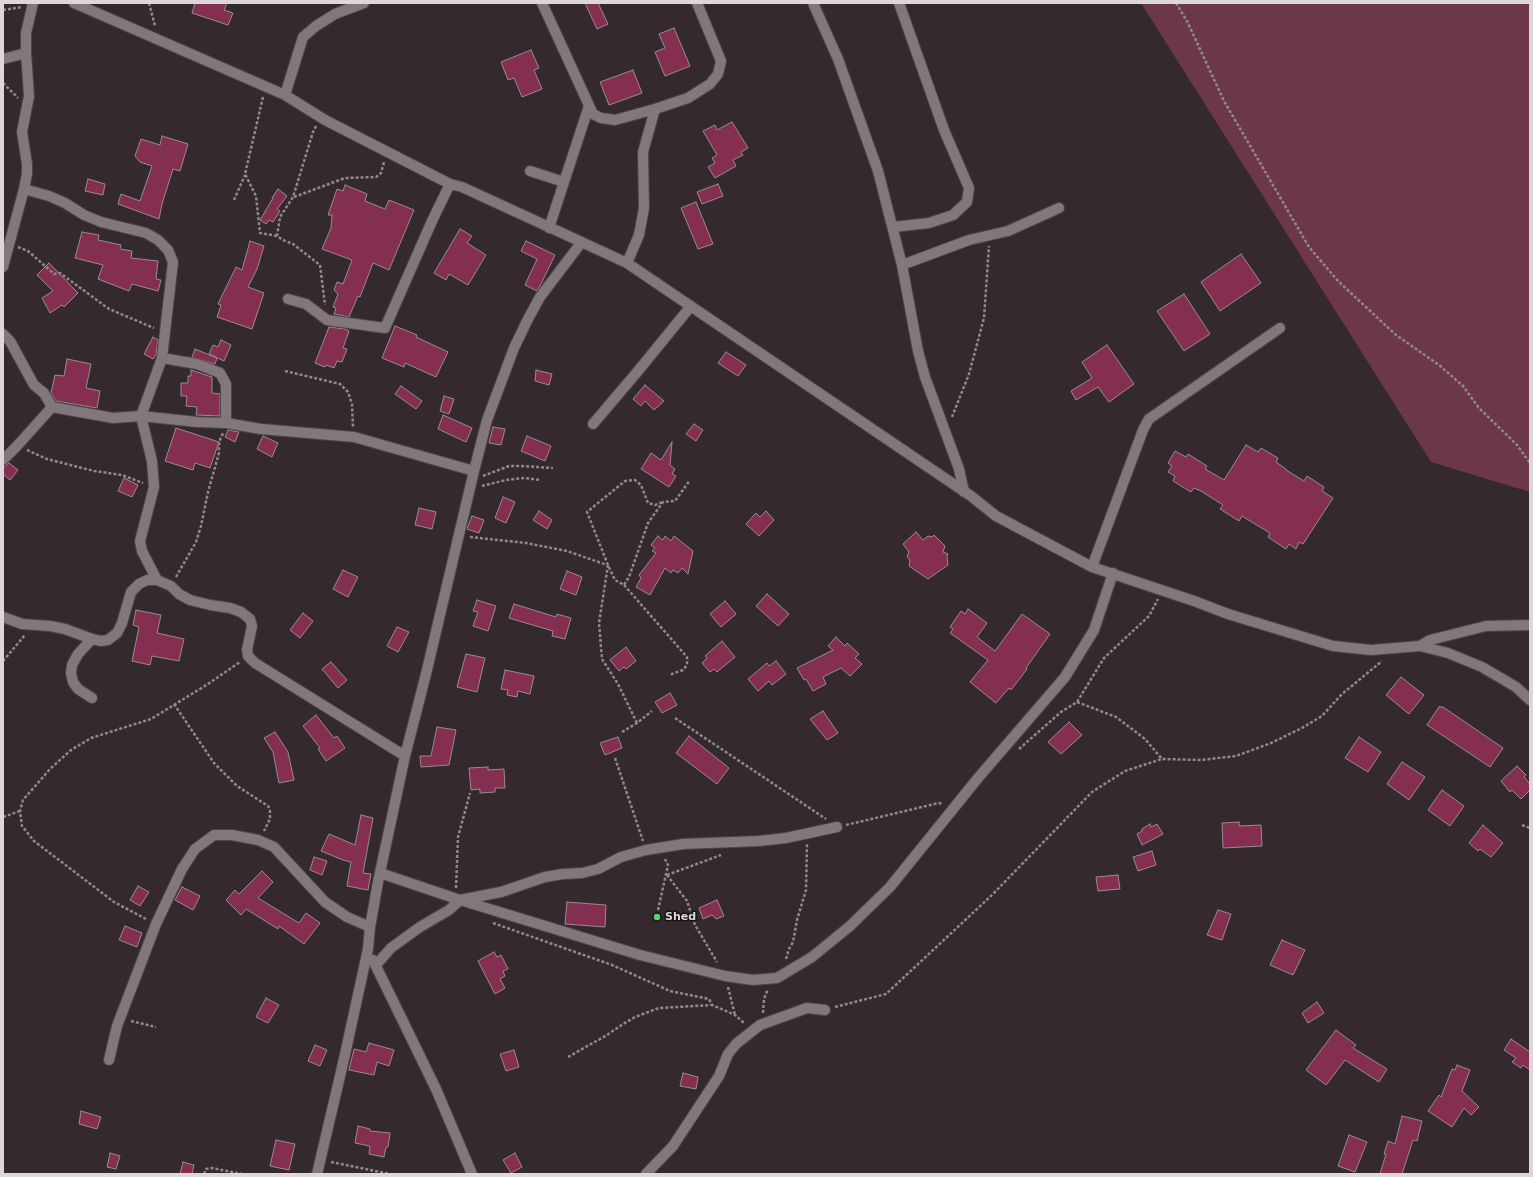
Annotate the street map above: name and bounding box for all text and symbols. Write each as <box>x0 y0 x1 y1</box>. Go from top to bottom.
place label: Shed <box>665 910 696 924</box>
marker: Shed <box>652 912 662 922</box>

